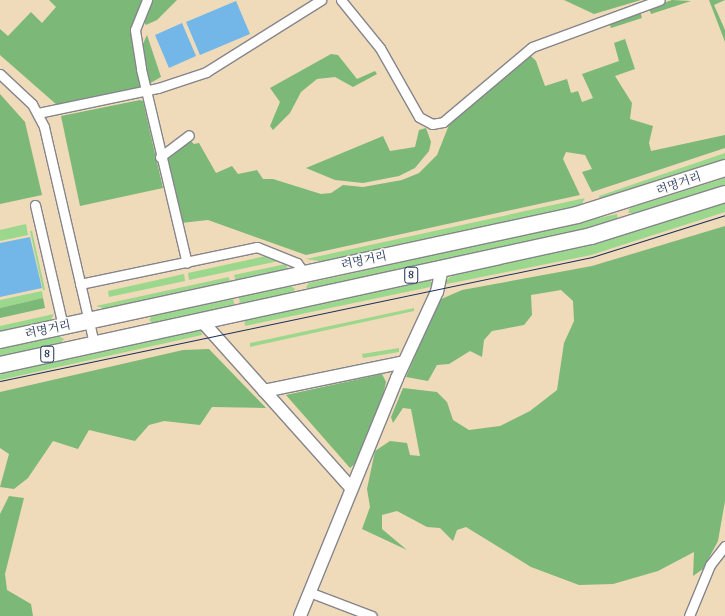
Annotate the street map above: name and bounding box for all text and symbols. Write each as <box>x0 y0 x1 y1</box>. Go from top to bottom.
street label: 려명거리 <box>655 170 703 198</box>
street label: 려명거리 <box>340 249 388 273</box>
road number: 8 <box>404 266 418 284</box>
street label: 려명거리 <box>24 318 72 342</box>
road number: 8 <box>40 345 54 363</box>

